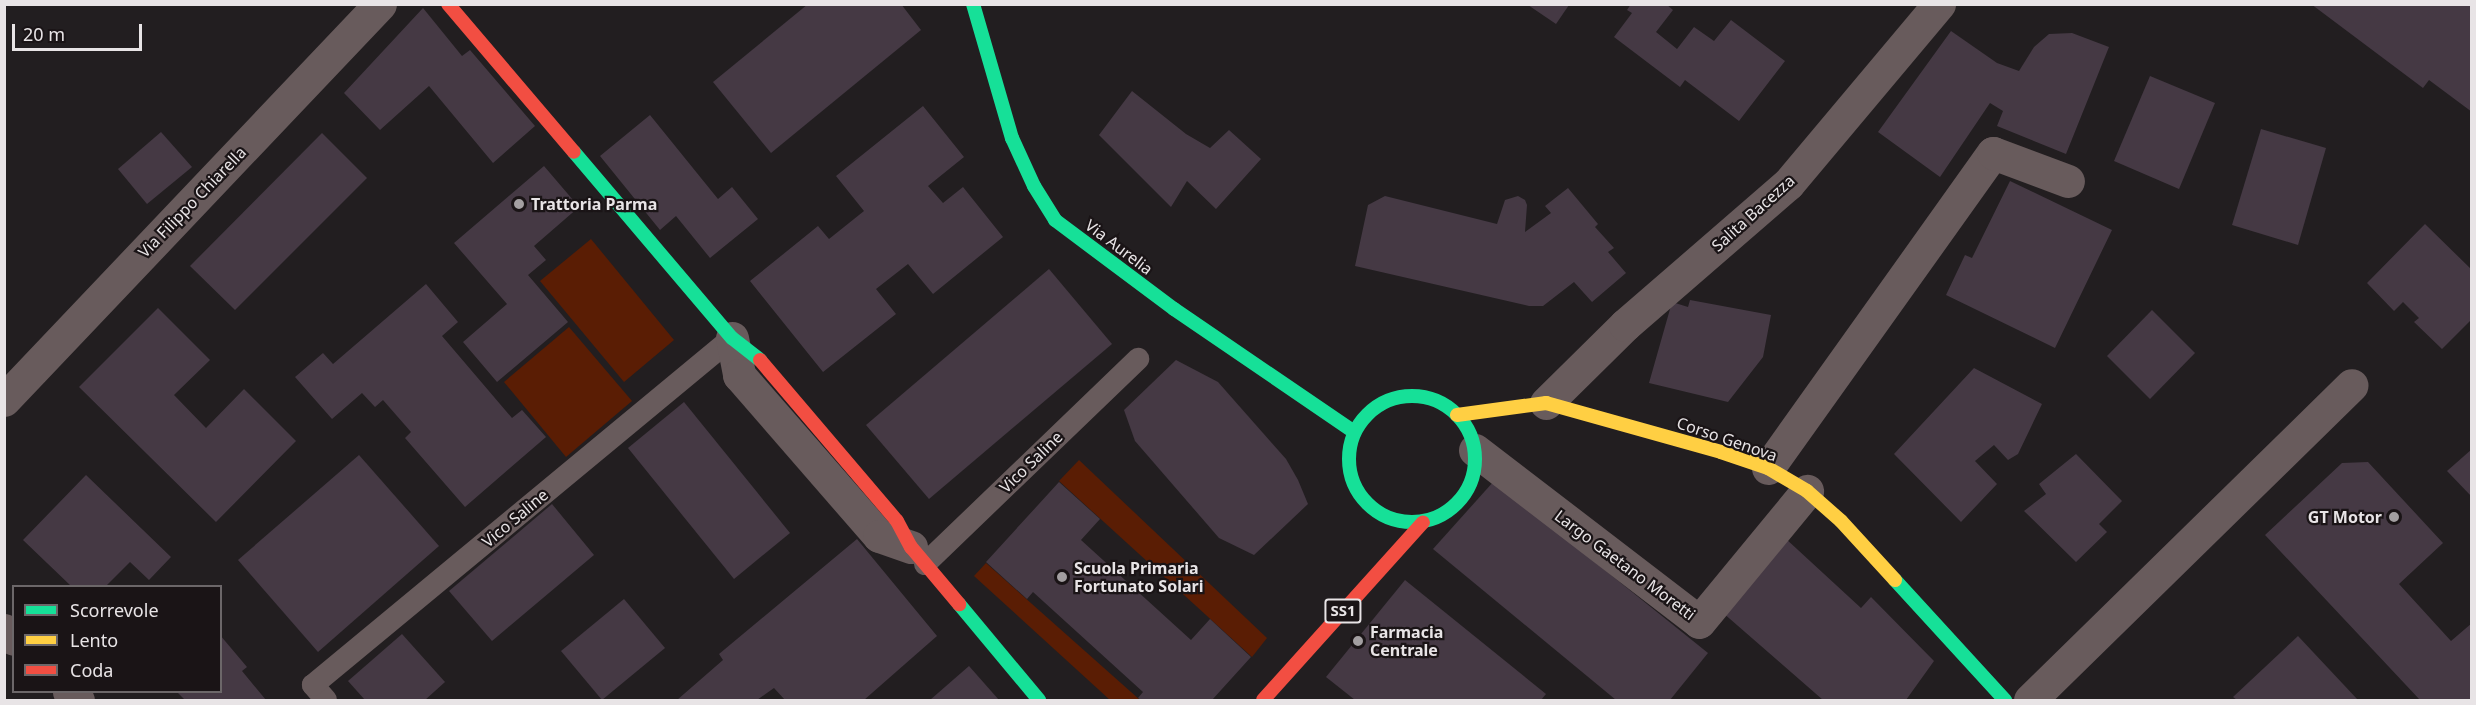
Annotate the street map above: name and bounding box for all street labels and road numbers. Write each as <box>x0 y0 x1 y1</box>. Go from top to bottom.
street label: Via Filippo Chiarella <box>134 143 250 261</box>
street label: Salita Bacezza <box>1708 171 1798 255</box>
street label: Via Aurelia <box>1081 215 1157 279</box>
street label: Corso Genova <box>1674 413 1780 465</box>
street label: Vico Saline <box>995 427 1067 497</box>
street label: Vico Saline <box>478 485 552 551</box>
street label: Largo Gaetano Moretti <box>1551 506 1699 624</box>
road number: SS1 <box>1324 599 1362 623</box>

